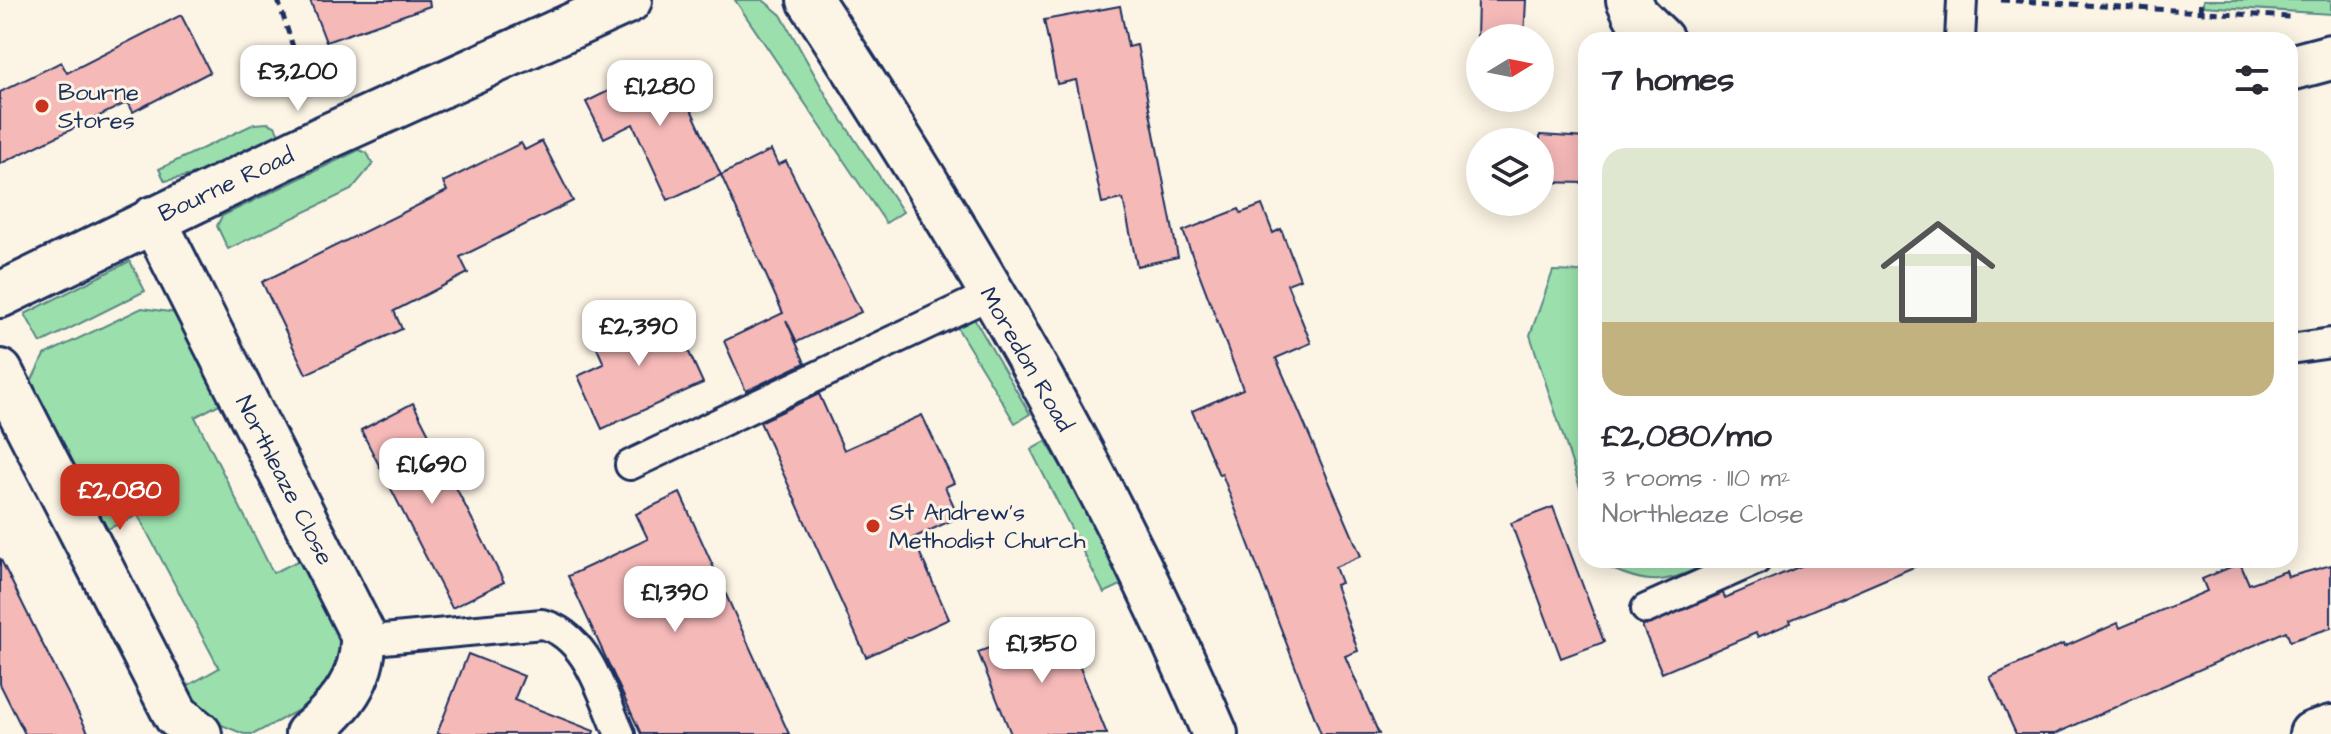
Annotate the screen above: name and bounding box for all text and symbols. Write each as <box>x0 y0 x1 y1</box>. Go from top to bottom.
north arrow <box>1466 24 1554 112</box>
map controls <box>1466 24 1554 216</box>
pin: £3,200 <box>233 45 363 113</box>
text: £3,200 <box>258 53 338 89</box>
text: 7 homes <box>1602 56 1734 104</box>
icon: filters <box>2230 58 2274 102</box>
pin: £1,280 <box>595 60 725 128</box>
text: £1,280 <box>625 68 695 104</box>
place label: Bourne Stores <box>58 76 139 138</box>
marker: Bourne Stores <box>33 97 51 115</box>
button: layers <box>1466 128 1554 216</box>
street label: Bourne Road <box>153 139 300 231</box>
icon: home <box>1866 200 2010 344</box>
street label: Moredon Road <box>971 281 1081 438</box>
pin: £2,390 <box>574 300 704 368</box>
text: £2,390 <box>600 308 678 344</box>
street label: Northleaze Close <box>227 390 342 571</box>
text: £2,080/mo <box>1602 412 1772 460</box>
pin: £1,690 <box>367 438 497 506</box>
text: £1,690 <box>397 446 467 482</box>
text: 3 rooms · 110 m² <box>1602 460 1790 496</box>
pin: £2,080 <box>55 464 185 532</box>
text: £2,080 <box>78 472 162 508</box>
place label: St Andrew's Methodist Church <box>889 496 1086 558</box>
text: Northleaze Close <box>1602 496 1804 532</box>
marker: St Andrew's Methodist Church <box>864 517 882 535</box>
pin: £1,390 <box>610 566 740 634</box>
text: £1,390 <box>642 574 708 610</box>
pin: £1,350 <box>977 617 1107 685</box>
text: £1,350 <box>1007 625 1077 661</box>

